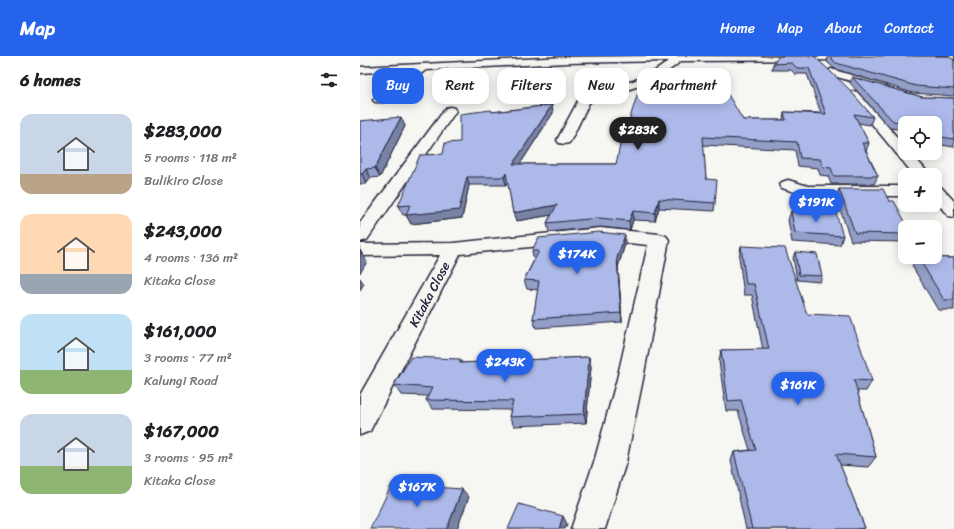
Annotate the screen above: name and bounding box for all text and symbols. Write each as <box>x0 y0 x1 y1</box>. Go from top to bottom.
text: Map <box>20 12 55 45</box>
text: Home <box>720 16 755 41</box>
text: Map <box>777 16 803 41</box>
text: About <box>825 16 862 41</box>
text: Contact <box>884 16 934 41</box>
text: 6 homes <box>20 65 80 95</box>
chip: Buy <box>372 68 424 104</box>
chip: Rent <box>432 68 489 104</box>
chip: Filters <box>497 68 566 104</box>
chip: New <box>574 68 629 104</box>
chip: Apartment <box>637 68 731 104</box>
icon: filters <box>318 69 340 91</box>
text: $283,000 <box>144 116 222 146</box>
map controls <box>898 116 942 264</box>
button: locate <box>898 116 942 160</box>
pin: $283K <box>610 117 666 151</box>
text: $283K <box>618 118 658 141</box>
icon: home <box>52 130 100 178</box>
text: 5 rooms · 118 m² <box>144 146 237 169</box>
button: + <box>898 168 942 212</box>
text: Bulikiro Close <box>144 169 223 192</box>
pin: $191K <box>788 189 844 223</box>
text: $191K <box>798 190 834 213</box>
text: $243,000 <box>144 216 222 246</box>
button: − <box>898 220 942 264</box>
icon: home <box>52 230 100 278</box>
pin: $174K <box>549 241 605 275</box>
text: $174K <box>558 242 596 265</box>
text: 4 rooms · 136 m² <box>144 246 238 269</box>
street label: Kitaka Close <box>402 257 457 331</box>
text: Kitaka Close <box>144 269 216 292</box>
text: $161,000 <box>144 316 217 346</box>
icon: home <box>52 330 100 378</box>
text: 3 rooms · 77 m² <box>144 346 232 369</box>
pin: $243K <box>477 349 533 383</box>
text: $243K <box>485 350 525 373</box>
text: Kalungi Road <box>144 369 218 392</box>
pin: $161K <box>770 372 826 406</box>
text: $161K <box>780 373 816 396</box>
text: $167,000 <box>144 416 219 446</box>
icon: home <box>52 430 100 478</box>
text: 3 rooms · 95 m² <box>144 446 233 469</box>
text: Kitaka Close <box>144 469 216 492</box>
pin: $167K <box>389 474 445 508</box>
text: $167K <box>398 475 436 498</box>

